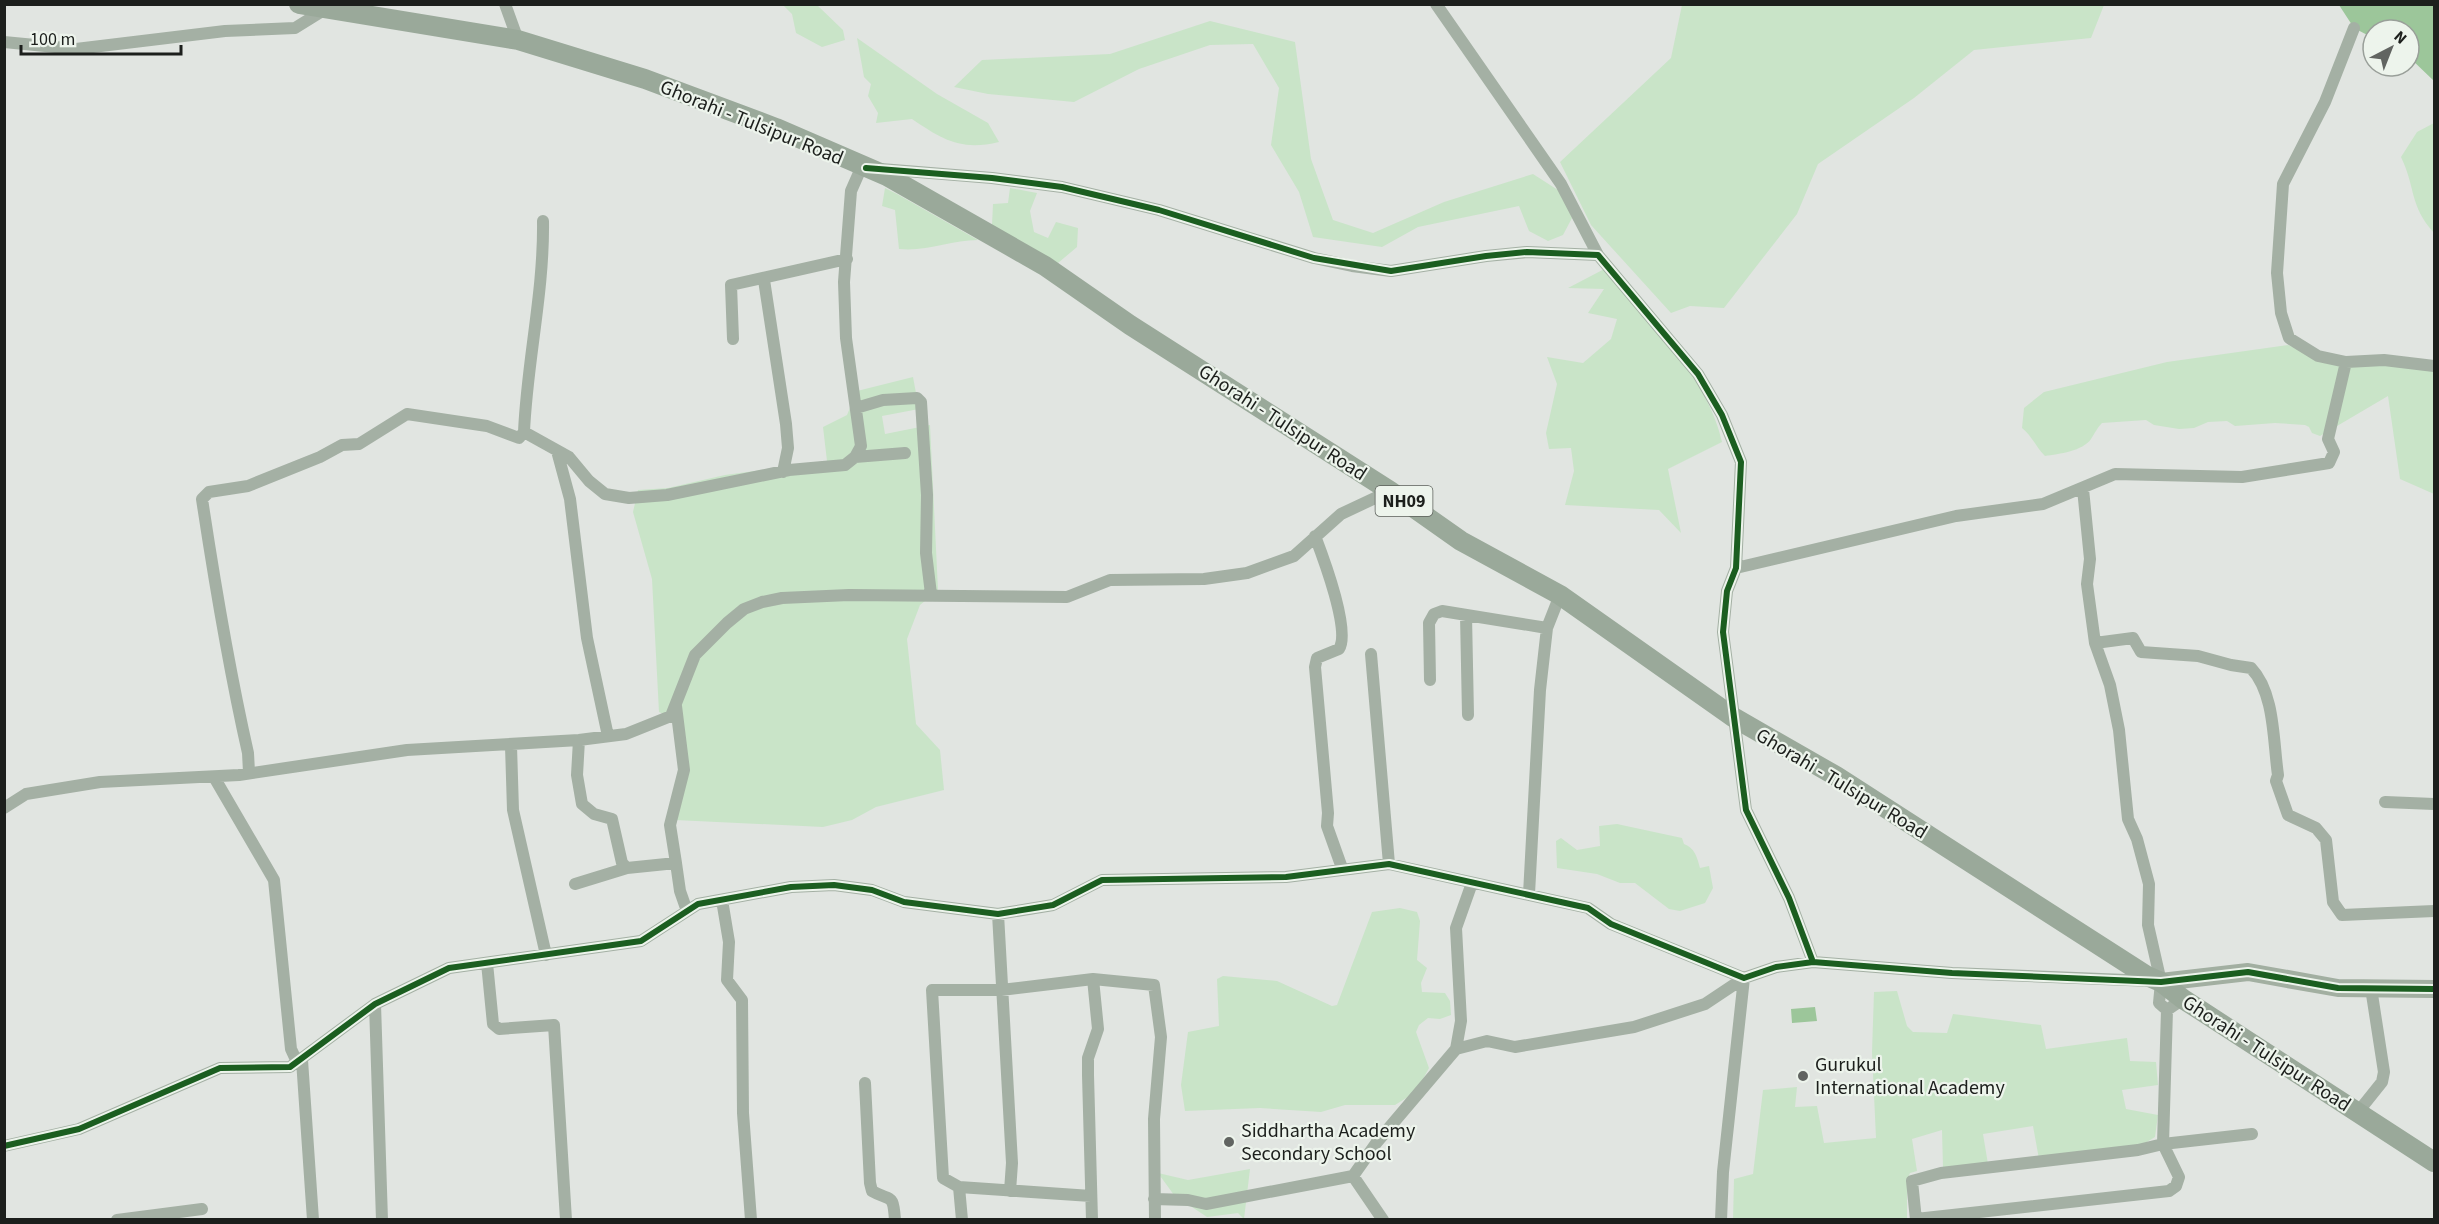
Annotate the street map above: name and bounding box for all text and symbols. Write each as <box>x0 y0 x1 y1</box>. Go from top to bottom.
scale bar <box>21 18 182 56</box>
north arrow <box>2361 18 2421 78</box>
text: N <box>2389 26 2412 49</box>
text: 100 m <box>30 27 75 52</box>
street label: Ghorahi - Tulsipur Road <box>656 73 848 173</box>
street label: Ghorahi - Tulsipur Road <box>1193 358 1372 488</box>
road number: NH09 <box>1376 486 1432 516</box>
street label: Ghorahi - Tulsipur Road <box>1750 721 1933 846</box>
street label: Ghorahi - Tulsipur Road <box>2177 989 2356 1119</box>
place label: Gurukul International Academy <box>1815 1051 2005 1102</box>
marker: Gurukul International Academy <box>1796 1069 1810 1083</box>
place label: Siddhartha Academy Secondary School <box>1241 1117 1416 1168</box>
marker: Siddhartha Academy Secondary School <box>1222 1135 1236 1149</box>

